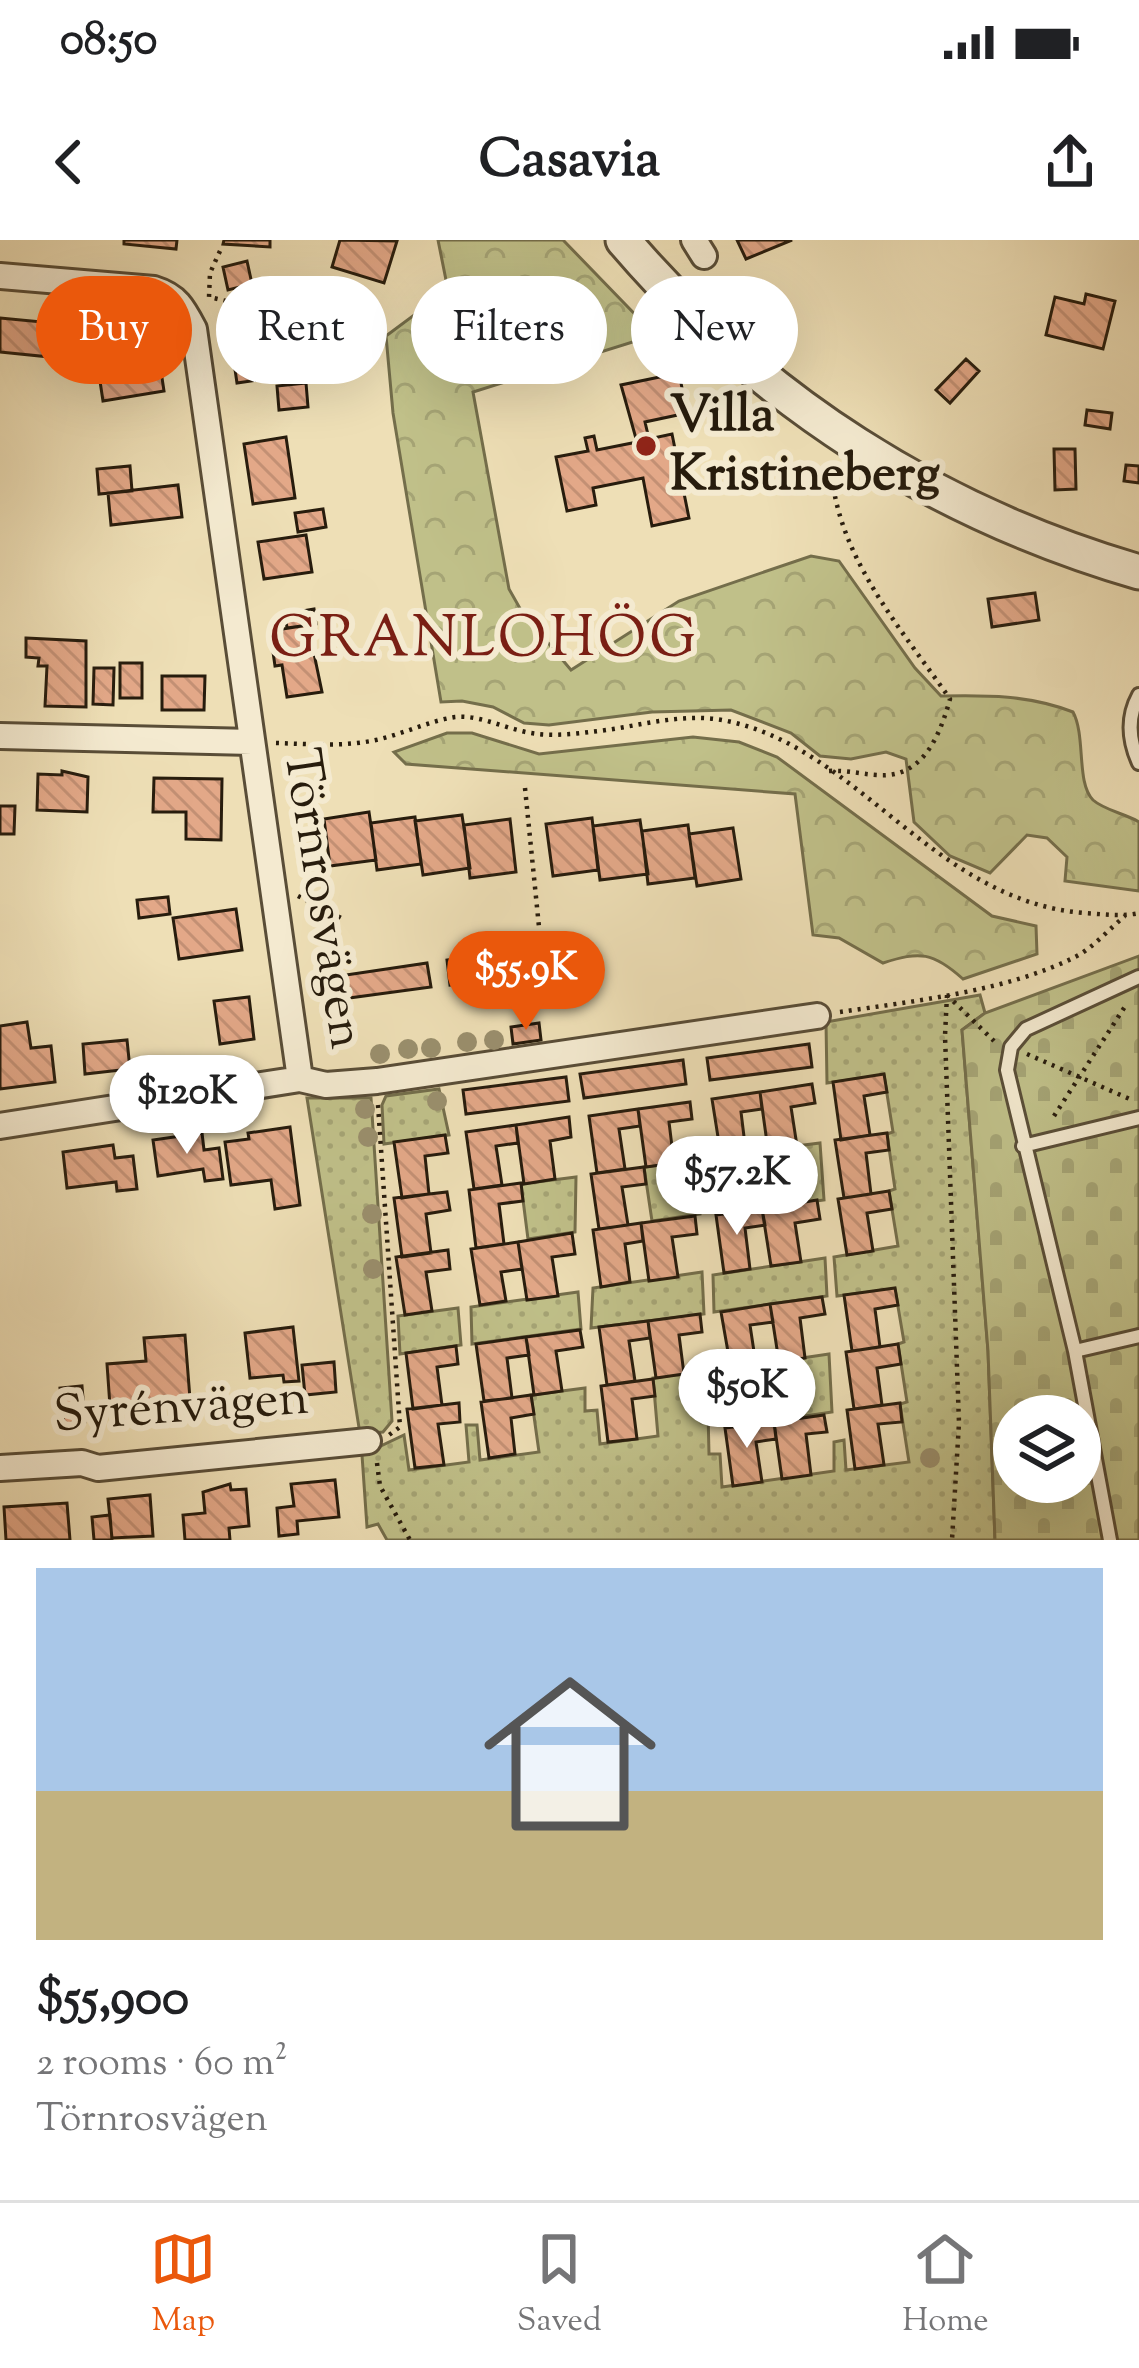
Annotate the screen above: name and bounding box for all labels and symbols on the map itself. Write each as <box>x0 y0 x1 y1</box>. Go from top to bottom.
place label: Villa Kristineberg <box>670 381 940 513</box>
marker: Villa Kristineberg <box>633 433 659 459</box>
district label: GRANLOHÖG <box>269 600 699 682</box>
street label: Törnrosvägen <box>261 744 381 1054</box>
pin: $55.9K <box>428 931 624 1033</box>
pin: $120K <box>103 1055 271 1157</box>
pin: $57.2K <box>639 1136 835 1238</box>
pin: $50K <box>676 1349 818 1451</box>
street label: Syrénvägen <box>51 1364 311 1454</box>

